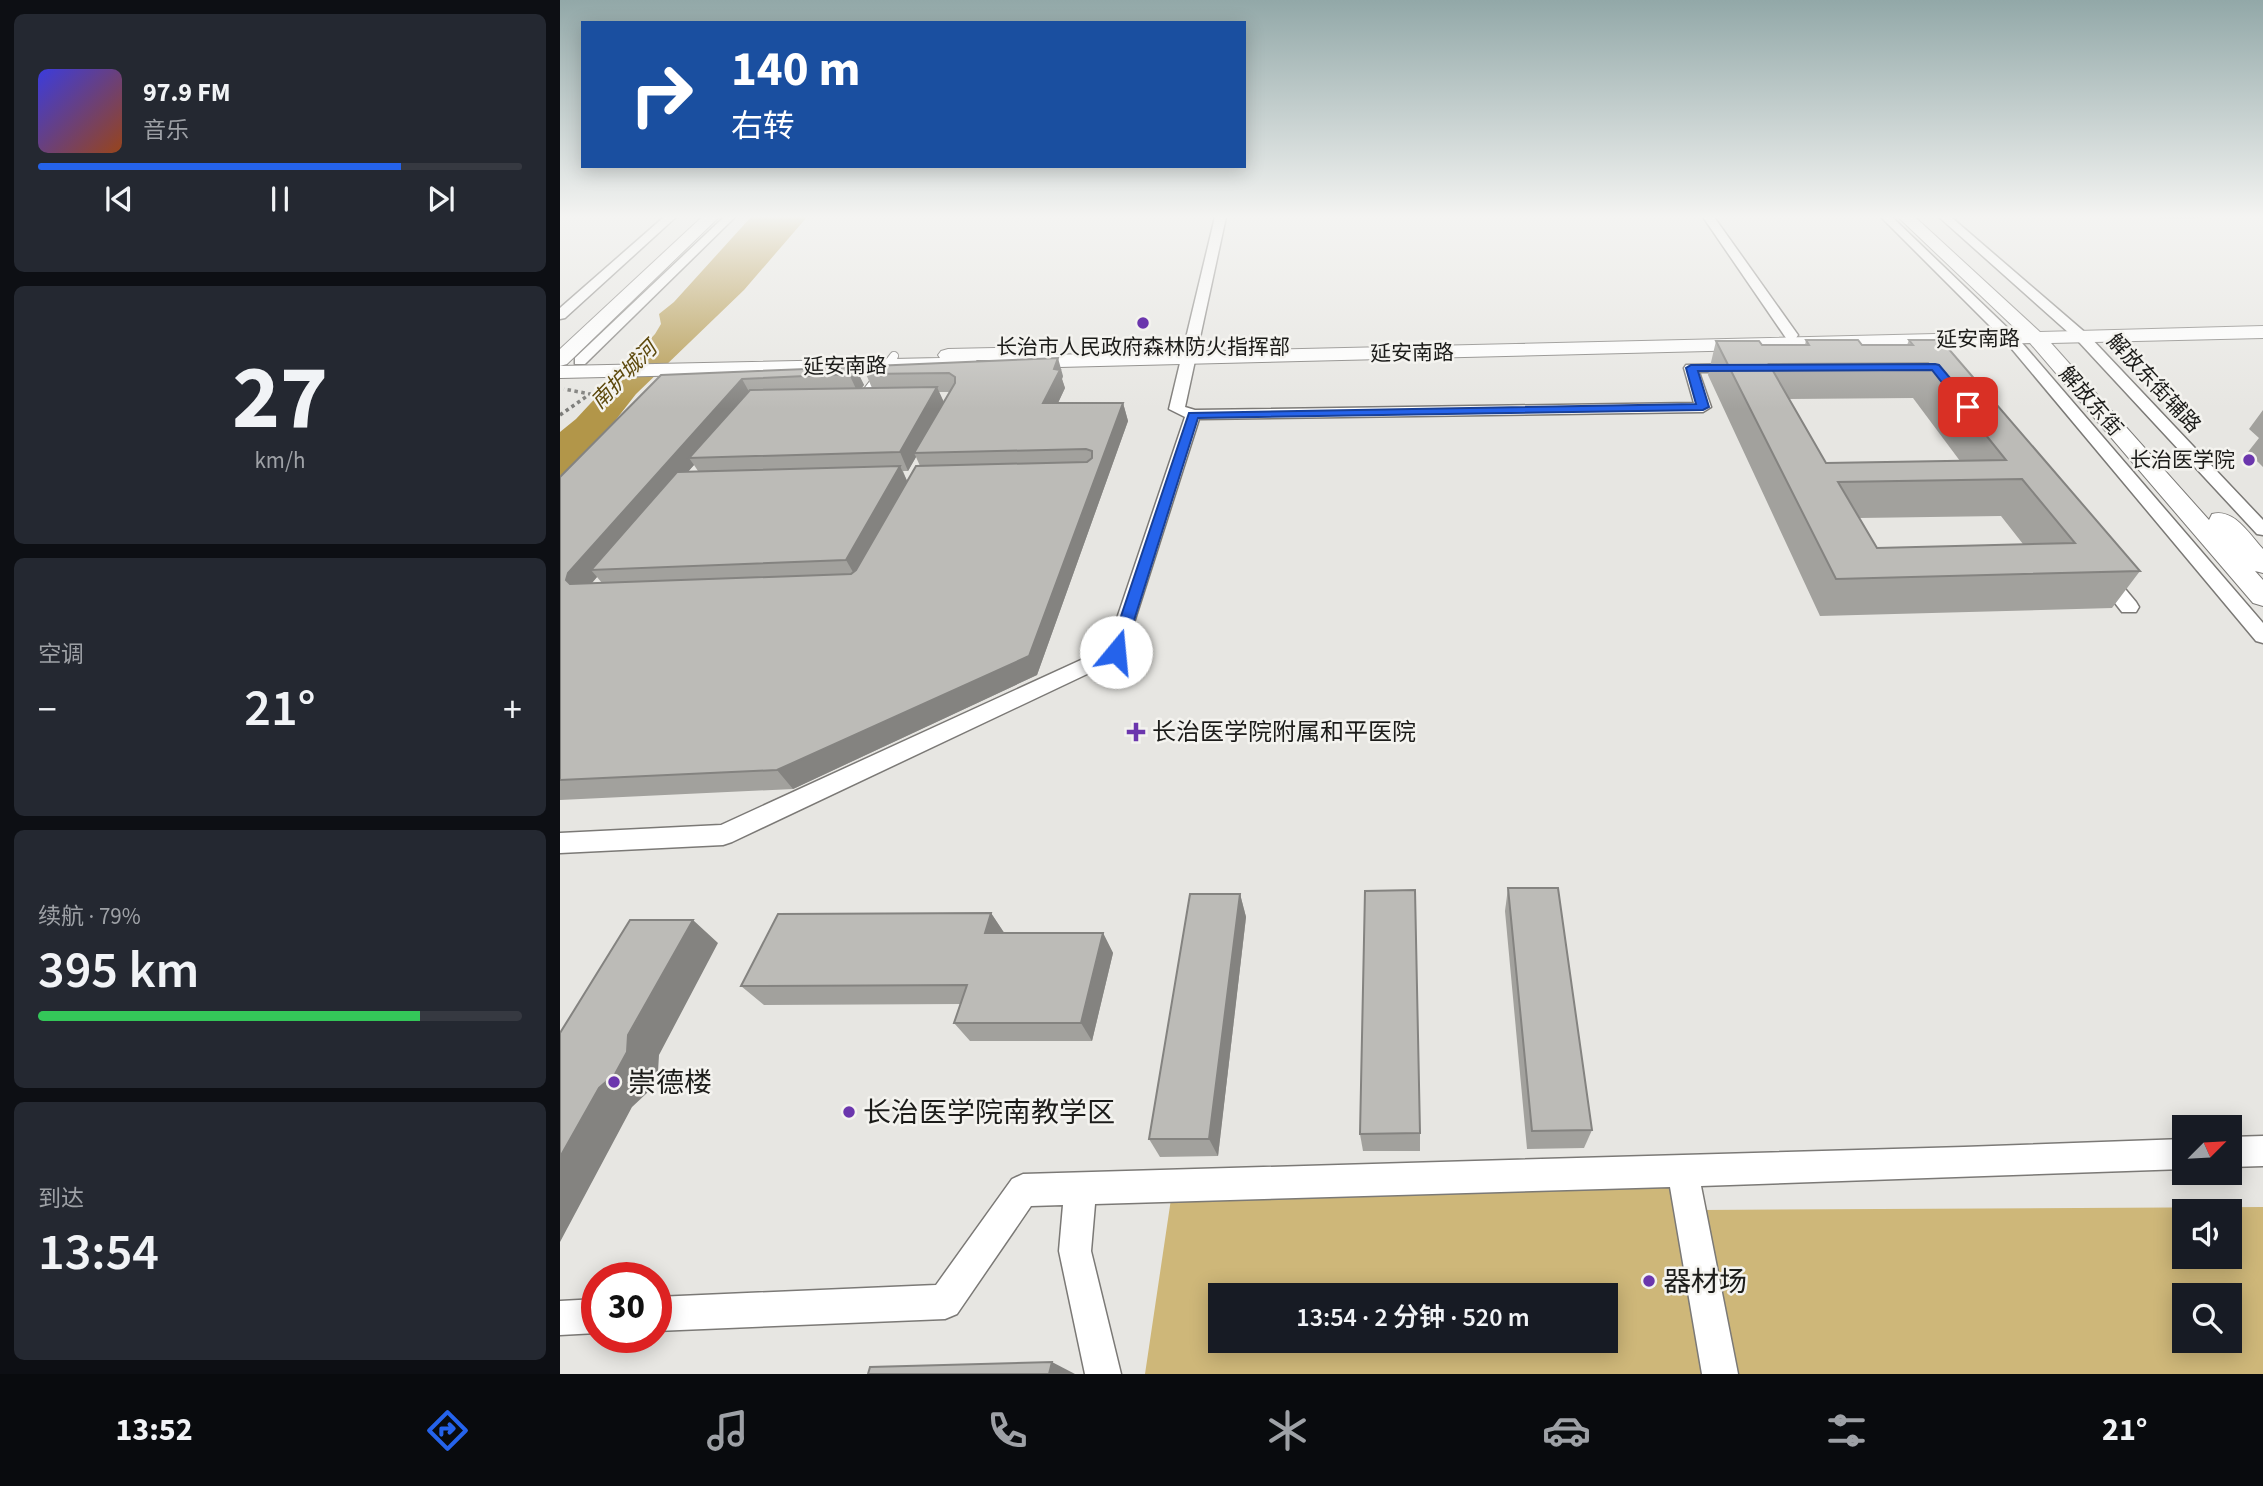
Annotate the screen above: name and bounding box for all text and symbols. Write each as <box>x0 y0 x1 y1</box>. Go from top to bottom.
text: 140 m <box>731 35 860 105</box>
icon: right <box>616 49 707 140</box>
text: 97.9 FM <box>143 74 231 111</box>
text: 右转 <box>731 104 795 150</box>
text: 音乐 <box>143 114 189 147</box>
icon: previous <box>100 180 138 218</box>
icon: pause <box>261 180 299 218</box>
icon: next <box>422 180 460 218</box>
marker: 长治市人民政府森林防火指挥部 <box>1135 315 1151 331</box>
street label: 延安南路 <box>1936 323 2020 355</box>
street label: 解放东街辅路 <box>2100 327 2208 439</box>
water label: 南护城河 <box>584 331 667 416</box>
place label: 长治市人民政府森林防火指挥部 <box>996 332 1290 362</box>
text: 27 <box>232 334 328 463</box>
street label: 延安南路 <box>1370 337 1454 369</box>
street label: 延安南路 <box>803 350 887 382</box>
street label: 解放东街 <box>2052 359 2130 443</box>
pin <box>1938 377 1998 437</box>
icon: arrive <box>1949 388 1987 426</box>
text: km/h <box>254 444 306 477</box>
place label: 长治医学院 <box>2130 445 2235 475</box>
marker: 长治医学院 <box>2241 452 2257 468</box>
position arrow <box>1079 615 1153 689</box>
text: 空调 <box>38 638 84 671</box>
text: 21° <box>244 672 316 746</box>
text: − <box>38 683 57 737</box>
text: + <box>503 683 522 737</box>
place label: 长治医学院附属和平医院 <box>1152 715 1416 750</box>
marker: 长治医学院附属和平医院 <box>1126 722 1146 742</box>
text: 续航 · 79% <box>38 900 141 933</box>
text: 395 km <box>38 934 199 1008</box>
place label: 崇德楼 <box>628 1063 712 1103</box>
marker: 崇德楼 <box>606 1074 622 1090</box>
place label: 长治医学院南教学区 <box>863 1093 1115 1133</box>
marker: 长治医学院南教学区 <box>841 1104 857 1120</box>
north arrow <box>2172 1115 2242 1185</box>
map controls <box>2172 1115 2242 1353</box>
text: 到达 <box>38 1182 84 1215</box>
button: sound <box>2172 1199 2242 1269</box>
text: 13:54 <box>38 1216 159 1290</box>
speed limit sign: 30 <box>581 1262 672 1353</box>
place label: 器材场 <box>1663 1262 1747 1302</box>
marker: 器材场 <box>1641 1273 1657 1289</box>
button: search <box>2172 1283 2242 1353</box>
text: 13:54 · 2 分钟 · 520 m <box>1296 1299 1530 1336</box>
icon: directions <box>423 1406 472 1455</box>
icon: music <box>703 1406 752 1455</box>
icon: phone <box>983 1406 1032 1455</box>
icon: climate <box>1263 1406 1312 1455</box>
icon: car <box>1542 1406 1591 1455</box>
icon: filters <box>1822 1406 1871 1455</box>
text: 13:52 <box>115 1407 193 1453</box>
text: 21° <box>2102 1407 2148 1453</box>

